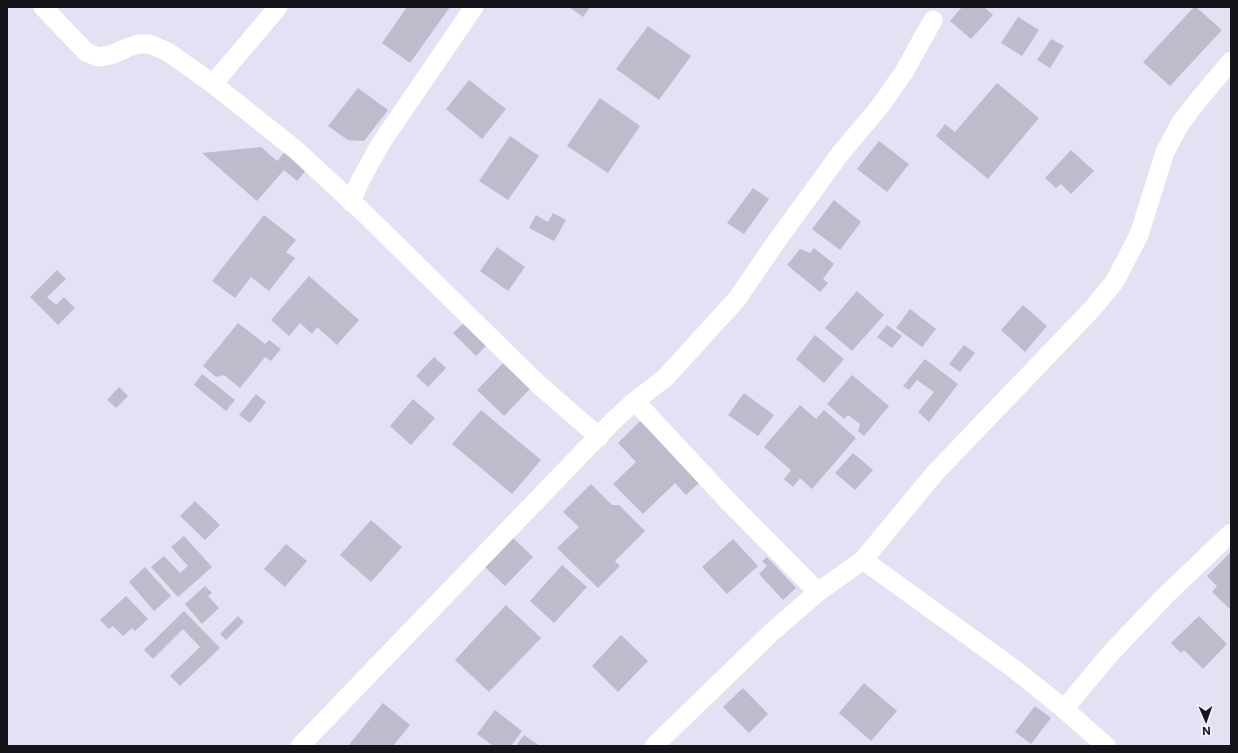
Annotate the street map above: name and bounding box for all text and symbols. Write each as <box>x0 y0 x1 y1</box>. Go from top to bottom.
north arrow <box>1186 701 1226 741</box>
text: N <box>1202 724 1211 738</box>

